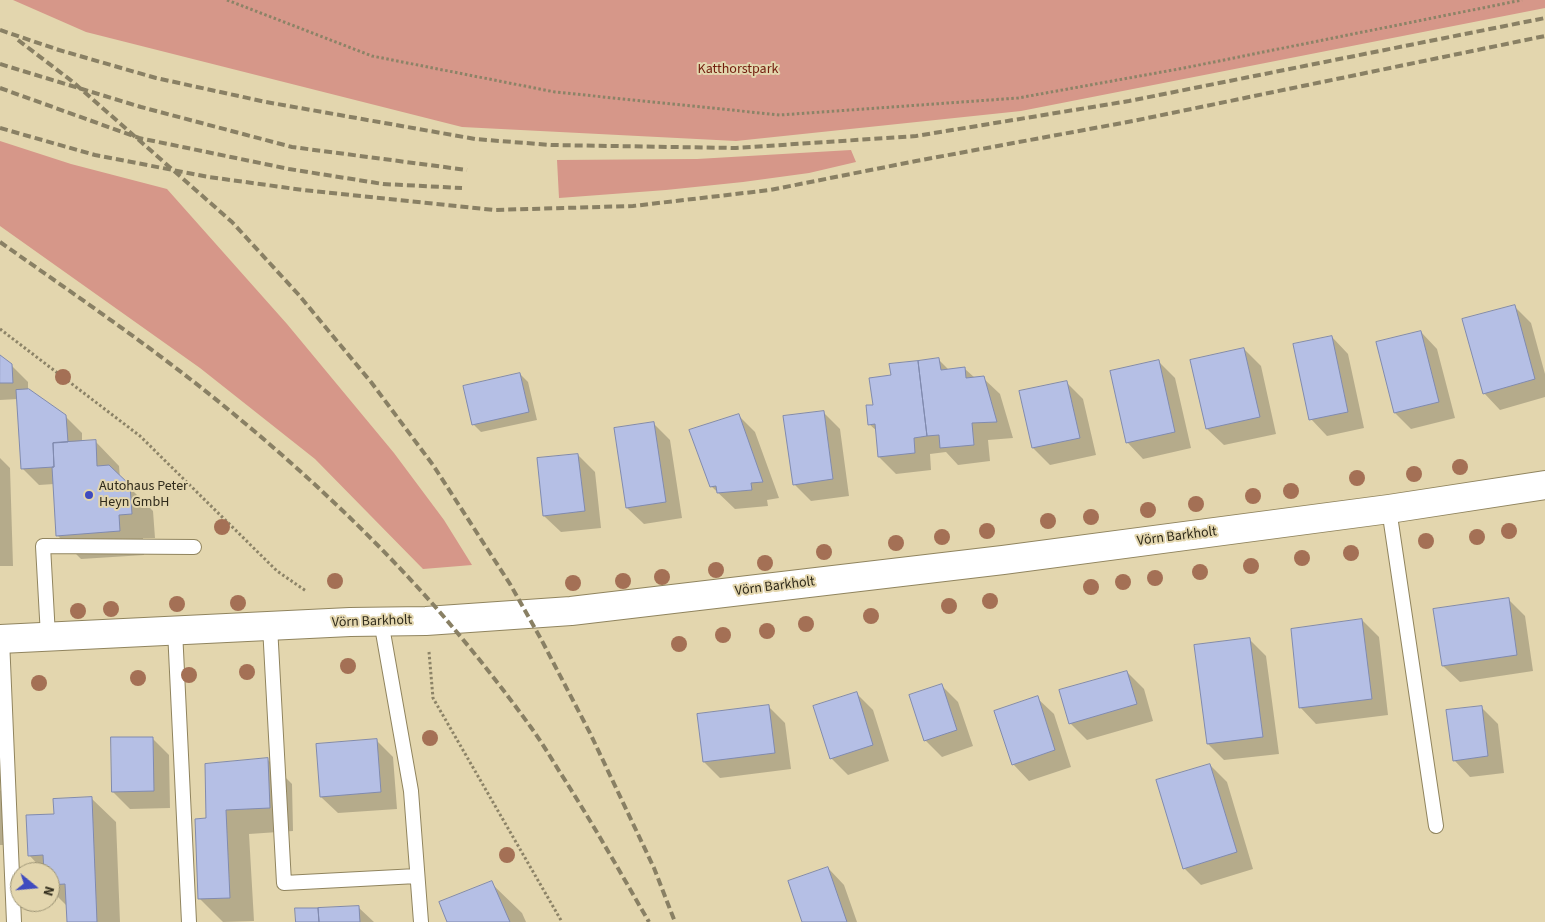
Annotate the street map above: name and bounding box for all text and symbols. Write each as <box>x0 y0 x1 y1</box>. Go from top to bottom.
park label: Katthorstpark <box>698 62 778 78</box>
place label: Autohaus Peter Heyn GmbH <box>99 479 188 512</box>
marker: Autohaus Peter Heyn GmbH <box>83 489 95 501</box>
street label: Vörn Barkholt <box>1136 524 1218 550</box>
street label: Vörn Barkholt <box>734 574 816 600</box>
street label: Vörn Barkholt <box>331 612 413 632</box>
north arrow <box>10 862 60 912</box>
text: N <box>37 884 59 898</box>

